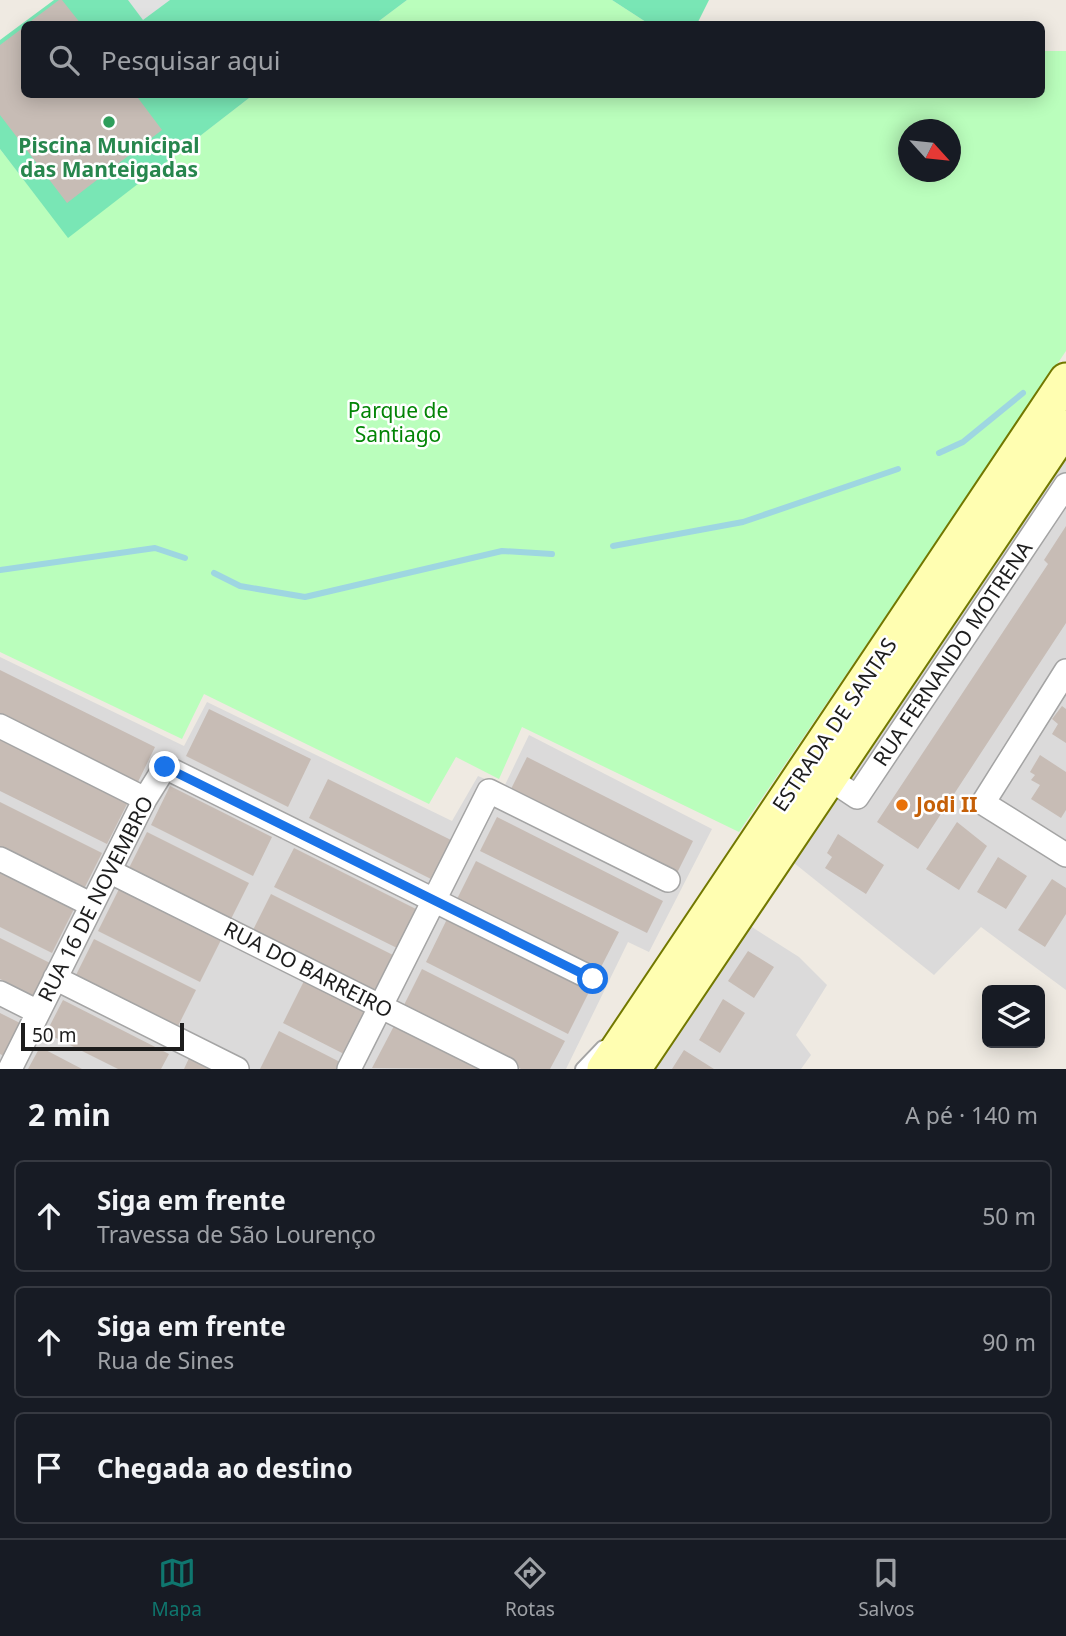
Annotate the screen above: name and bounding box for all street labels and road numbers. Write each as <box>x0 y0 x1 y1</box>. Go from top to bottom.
street label: RUA FERNANDO MOTRENA <box>866 535 1038 771</box>
street label: ESTRADA DE SANTAS <box>766 632 903 817</box>
street label: RUA 16 DE NOVEMBRO <box>31 791 159 1006</box>
street label: RUA DO BARREIRO <box>219 914 398 1024</box>

